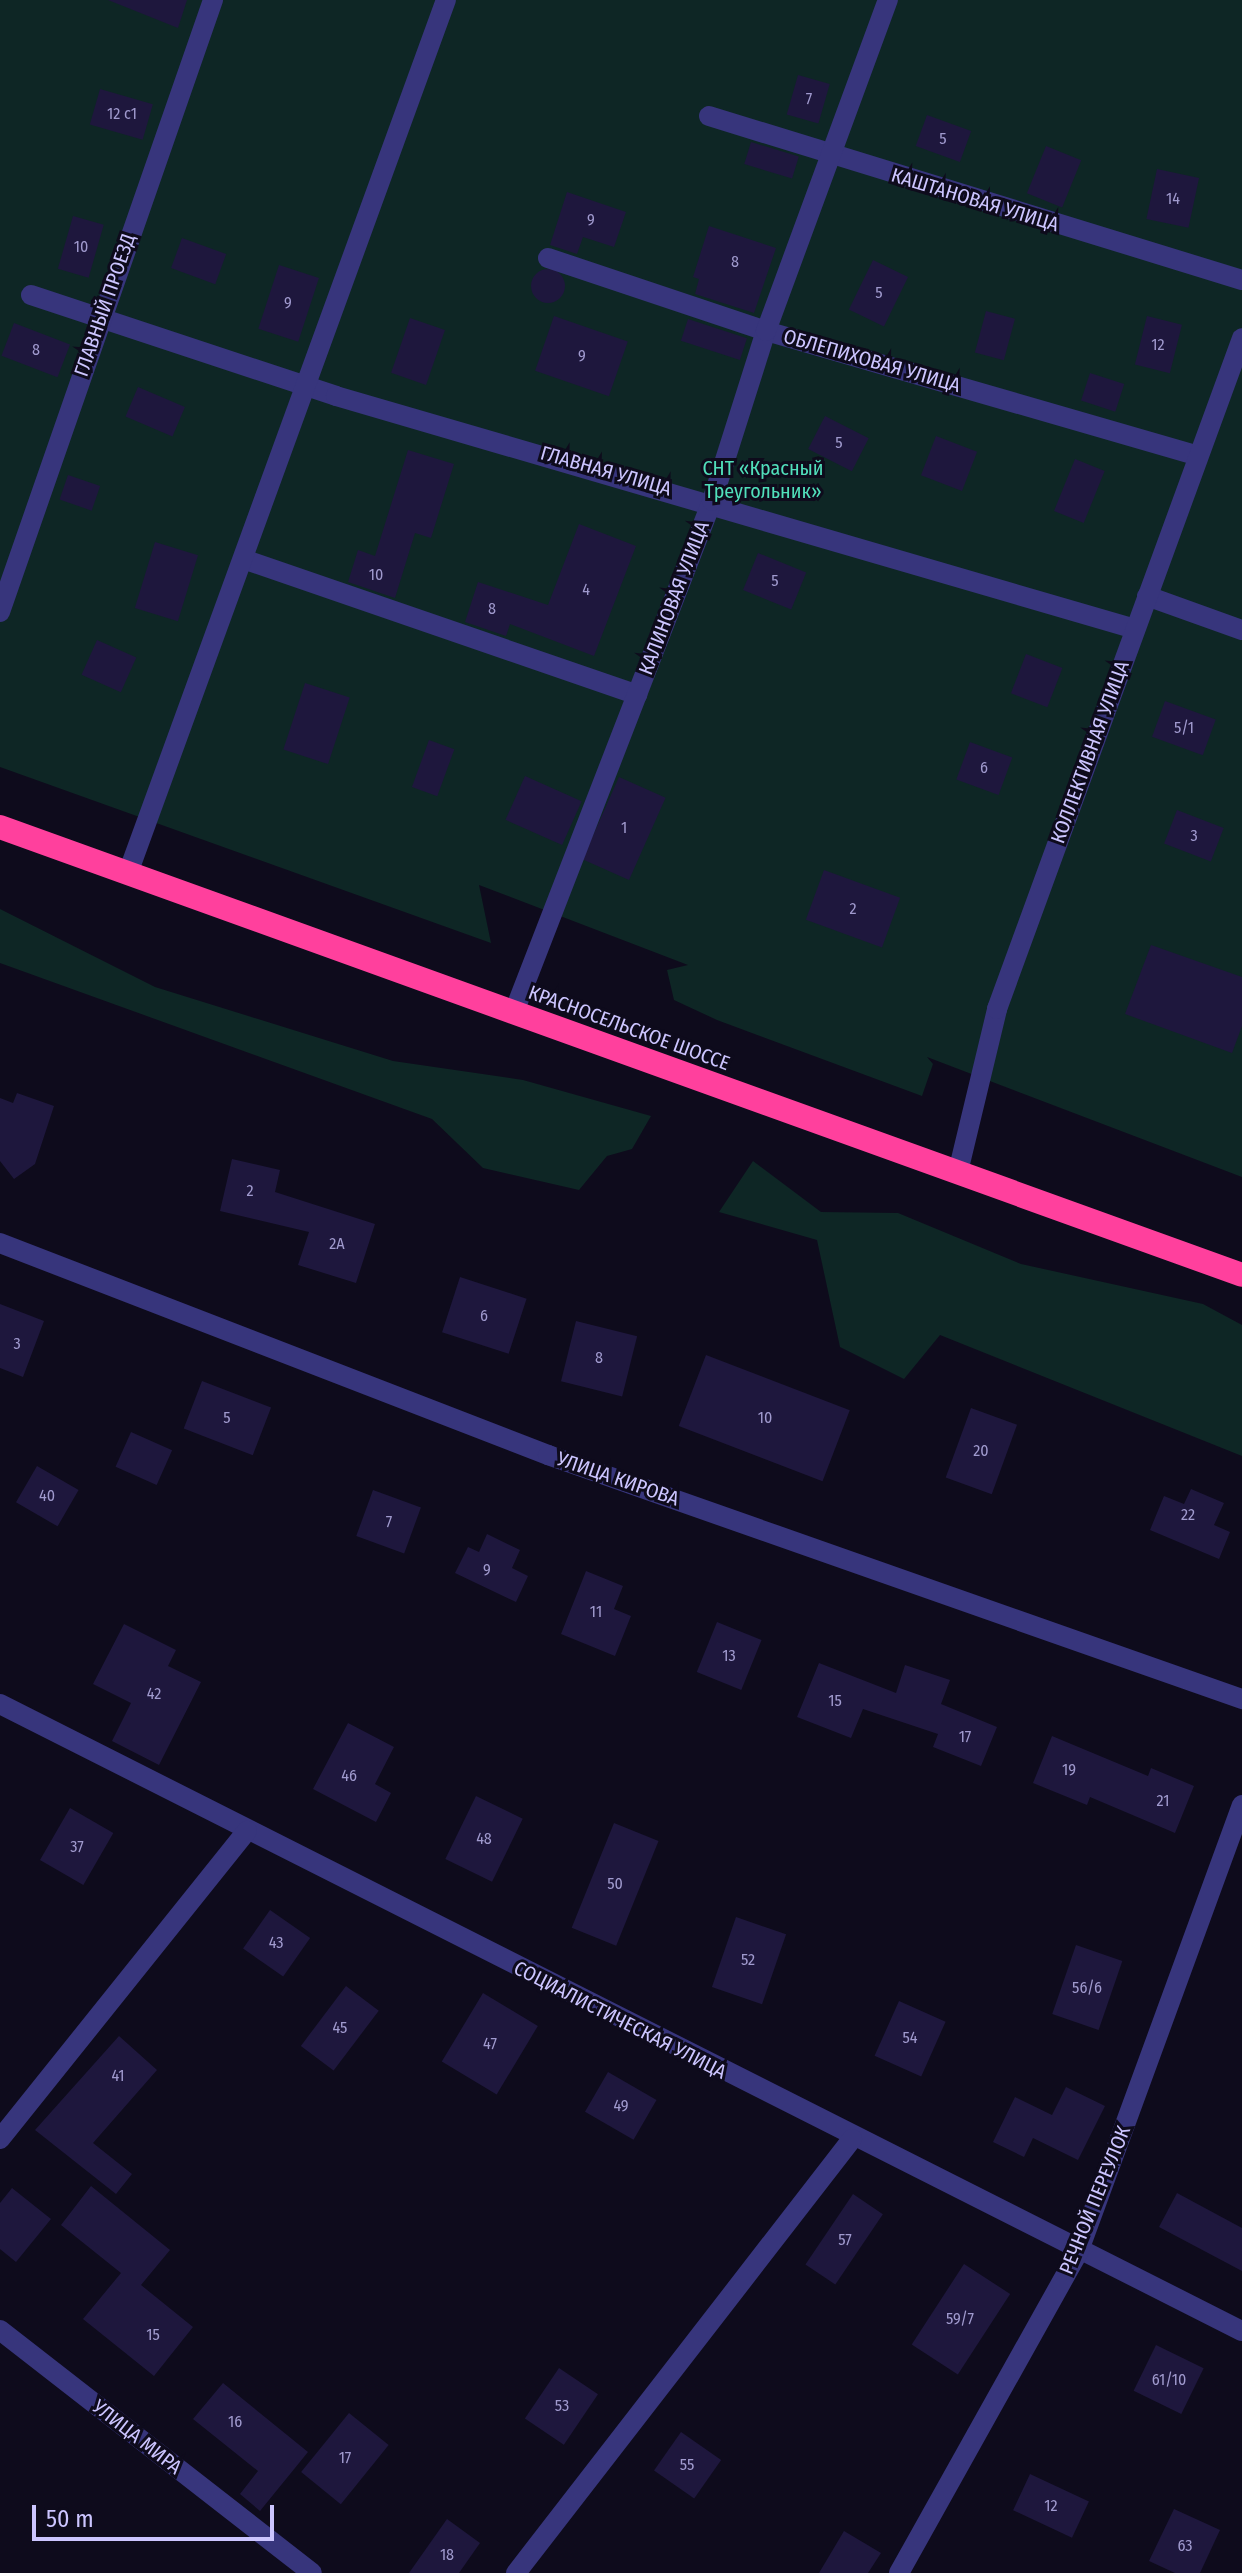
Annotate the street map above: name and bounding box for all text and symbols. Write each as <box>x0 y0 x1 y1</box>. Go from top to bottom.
house number: 7 <box>806 89 812 109</box>
house number: 12 с1 <box>107 104 137 124</box>
house number: 5 <box>939 129 947 149</box>
street label: КАШТАНОВАЯ УЛИЦА <box>888 163 1062 237</box>
house number: 14 <box>1166 189 1180 209</box>
house number: 9 <box>587 210 595 230</box>
street label: ГЛАВНЫЙ ПРОЕЗД <box>69 230 141 380</box>
house number: 10 <box>74 237 88 257</box>
house number: 8 <box>731 252 739 272</box>
house number: 5 <box>875 283 883 303</box>
house number: 9 <box>284 293 292 313</box>
street label: ОБЛЕПИХОВАЯ УЛИЦА <box>781 324 963 398</box>
house number: 12 <box>1151 335 1165 355</box>
house number: 8 <box>32 340 40 360</box>
house number: 9 <box>578 346 586 366</box>
house number: 5 <box>835 433 843 453</box>
street label: ГЛАВНАЯ УЛИЦА <box>538 441 674 501</box>
park label: СНТ «Красный Треугольник» <box>702 457 824 504</box>
street label: КАЛИНОВАЯ УЛИЦА <box>634 518 714 678</box>
house number: 10 <box>369 565 383 585</box>
house number: 5 <box>771 571 779 591</box>
house number: 4 <box>582 580 590 600</box>
house number: 8 <box>488 599 496 619</box>
street label: КОЛЛЕКТИВНАЯ УЛИЦА <box>1046 657 1134 847</box>
house number: 5/1 <box>1174 718 1194 738</box>
house number: 6 <box>980 758 988 778</box>
house number: 1 <box>621 818 627 838</box>
house number: 3 <box>1190 826 1198 846</box>
house number: 2 <box>849 899 857 919</box>
street label: КРАСНОСЕЛЬСКОЕ ШОССЕ <box>525 980 733 1076</box>
house number: 2 <box>246 1181 254 1201</box>
house number: 2А <box>329 1234 345 1254</box>
house number: 6 <box>480 1306 488 1326</box>
house number: 3 <box>13 1334 21 1354</box>
house number: 8 <box>595 1348 603 1368</box>
house number: 5 <box>223 1408 231 1428</box>
house number: 10 <box>758 1408 772 1428</box>
house number: 20 <box>973 1441 989 1461</box>
street label: УЛИЦА КИРОВА <box>554 1447 682 1511</box>
house number: 40 <box>39 1486 55 1506</box>
house number: 22 <box>1181 1505 1195 1525</box>
house number: 7 <box>386 1512 392 1532</box>
house number: 9 <box>483 1560 491 1580</box>
house number: 11 <box>590 1602 602 1622</box>
house number: 13 <box>722 1646 736 1666</box>
house number: 42 <box>147 1684 161 1704</box>
house number: 15 <box>828 1691 842 1711</box>
house number: 17 <box>959 1727 971 1747</box>
house number: 19 <box>1062 1760 1076 1780</box>
house number: 46 <box>341 1766 357 1786</box>
house number: 21 <box>1157 1791 1169 1811</box>
house number: 48 <box>476 1829 492 1849</box>
house number: 37 <box>70 1837 84 1857</box>
house number: 50 <box>607 1874 623 1894</box>
house number: 43 <box>269 1933 283 1953</box>
house number: 52 <box>741 1950 755 1970</box>
street label: СОЦИАЛИСТИЧЕСКАЯ УЛИЦА <box>510 1956 730 2084</box>
house number: 56/6 <box>1072 1978 1102 1998</box>
house number: 45 <box>333 2018 347 2038</box>
house number: 54 <box>902 2028 918 2048</box>
house number: 47 <box>483 2034 497 2054</box>
house number: 41 <box>111 2066 125 2086</box>
house number: 49 <box>613 2096 629 2116</box>
street label: РЕЧНОЙ ПЕРЕУЛОК <box>1054 2122 1136 2278</box>
house number: 57 <box>838 2230 852 2250</box>
house number: 59/7 <box>946 2309 974 2329</box>
house number: 15 <box>146 2325 160 2345</box>
house number: 61/10 <box>1152 2370 1186 2390</box>
street label: УЛИЦА МИРА <box>88 2395 186 2479</box>
house number: 53 <box>555 2396 569 2416</box>
house number: 16 <box>228 2412 242 2432</box>
house number: 17 <box>339 2448 351 2468</box>
house number: 55 <box>680 2455 694 2475</box>
scale bar <box>36 2489 278 2539</box>
house number: 12 <box>1044 2496 1058 2516</box>
text: 50 m <box>46 2505 94 2533</box>
house number: 63 <box>1177 2536 1193 2556</box>
house number: 18 <box>440 2545 454 2565</box>

